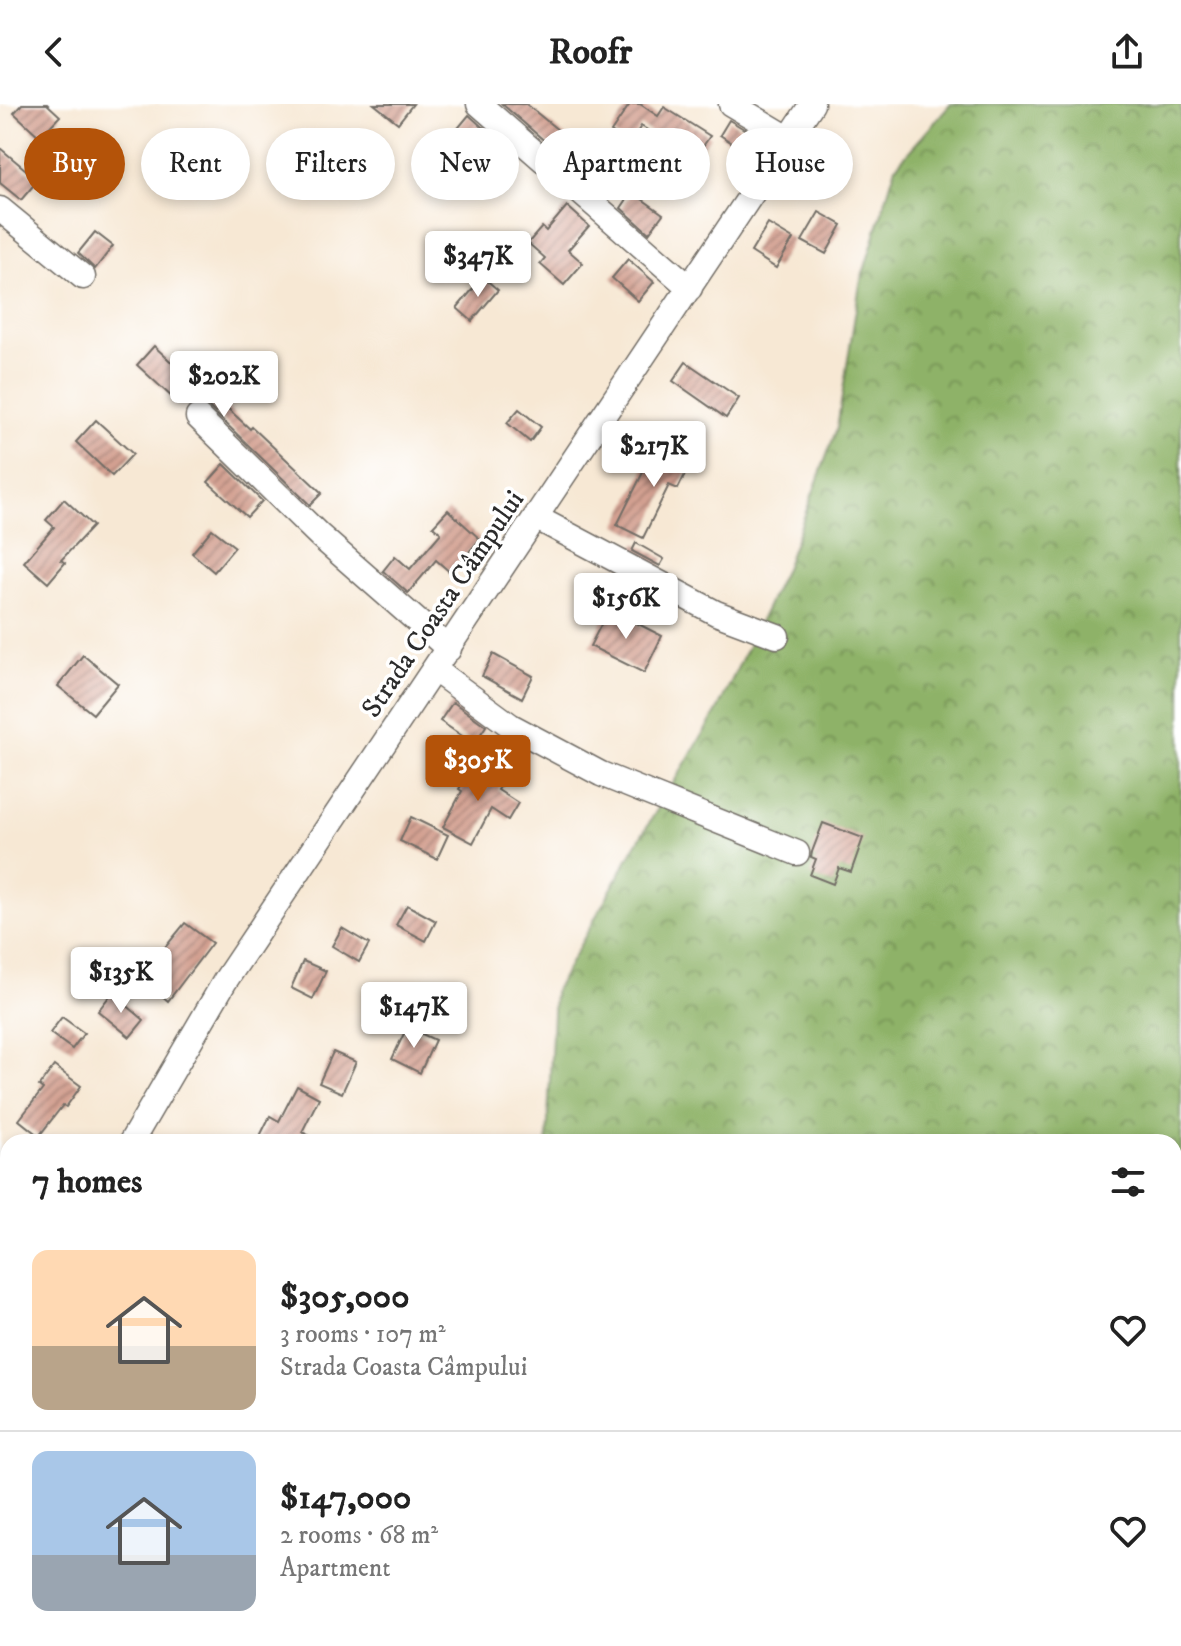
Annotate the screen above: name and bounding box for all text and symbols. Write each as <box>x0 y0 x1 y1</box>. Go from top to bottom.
icon: back <box>32 30 76 74</box>
text: Roofr <box>549 30 632 75</box>
icon: share <box>1105 30 1149 74</box>
chip: Buy <box>24 128 125 200</box>
chip: Rent <box>141 128 250 200</box>
chip: Filters <box>266 128 395 200</box>
chip: New <box>411 128 519 200</box>
chip: Apartment <box>535 128 710 200</box>
chip: House <box>726 128 853 200</box>
pin: $347K <box>422 231 534 299</box>
text: $347K <box>443 240 513 273</box>
pin: $202K <box>168 351 280 419</box>
text: $202K <box>188 360 260 393</box>
pin: $217K <box>598 421 710 489</box>
text: $217K <box>620 430 688 463</box>
street label: Strada Coasta Câmpului <box>354 484 532 724</box>
pin: $156K <box>570 573 682 641</box>
text: $156K <box>592 582 660 615</box>
pin: $305K <box>422 735 534 803</box>
text: $305K <box>443 744 513 777</box>
pin: $135K <box>65 947 177 1015</box>
text: $135K <box>89 956 153 989</box>
pin: $147K <box>358 982 470 1050</box>
text: $147K <box>379 991 449 1024</box>
icon: filters <box>1106 1160 1150 1204</box>
text: 7 homes <box>32 1161 142 1203</box>
text: $305,000 <box>280 1276 409 1318</box>
icon: home <box>96 1282 192 1378</box>
icon: heart <box>1106 1308 1150 1352</box>
text: 3 rooms · 107 m² <box>280 1318 446 1351</box>
text: Strada Coasta Câmpului <box>280 1351 527 1384</box>
text: $147,000 <box>280 1477 411 1519</box>
icon: home <box>96 1483 192 1579</box>
icon: heart <box>1106 1509 1150 1553</box>
text: 2 rooms · 68 m² <box>280 1519 438 1552</box>
text: Apartment <box>280 1552 391 1585</box>

